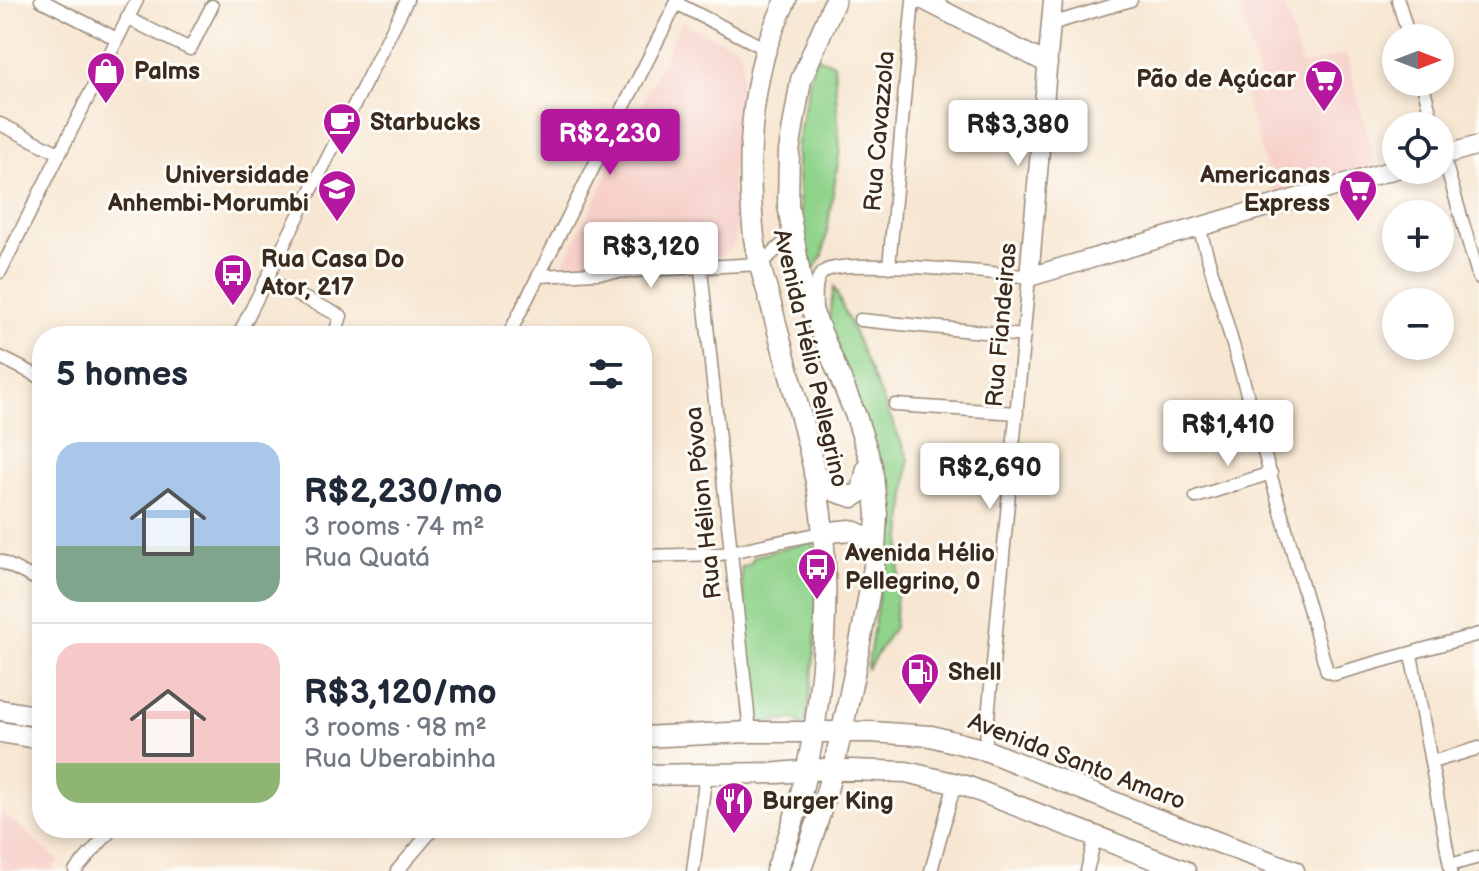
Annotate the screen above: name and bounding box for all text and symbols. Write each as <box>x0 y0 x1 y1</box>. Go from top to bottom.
north arrow <box>1382 24 1454 96</box>
map controls <box>1382 24 1454 360</box>
shop icon: Palms <box>85 50 127 105</box>
street label: Rua Cavazzola <box>858 50 901 213</box>
place label: Palms <box>134 57 200 86</box>
supermarket icon: Pão de Açúcar <box>1303 58 1345 113</box>
place label: Pão de Açúcar <box>1136 65 1296 94</box>
pin: R$3,380 <box>944 100 1092 168</box>
cafe icon: Starbucks <box>321 101 363 156</box>
place label: Starbucks <box>370 108 481 137</box>
pin: R$2,230 <box>536 109 684 177</box>
text: R$3,380 <box>967 110 1069 141</box>
button: locate <box>1382 112 1454 184</box>
text: R$2,230 <box>559 119 661 150</box>
place label: Universidade Anhembi-Morumbi <box>107 161 309 218</box>
place label: Americanas Express <box>1199 161 1330 218</box>
school or university icon: Universidade Anhembi-Morumbi <box>316 168 358 223</box>
supermarket icon: Americanas Express <box>1337 168 1379 223</box>
button: + <box>1382 200 1454 272</box>
pin: R$3,120 <box>577 222 725 290</box>
street label: Avenida Hélio Pellegrino <box>767 226 854 490</box>
text: R$3,120 <box>602 232 700 263</box>
street label: Rua Fiandeiras <box>980 242 1023 408</box>
place label: Rua Casa Do Ator, 217 <box>260 245 404 302</box>
bus stop icon: Rua Casa Do Ator, 217 <box>212 252 254 307</box>
button: − <box>1382 288 1454 360</box>
icon: filters <box>584 352 628 396</box>
text: 5 homes <box>56 354 188 395</box>
pin: R$1,410 <box>1154 400 1302 468</box>
street label: Rua Hélion Póvoa <box>679 405 728 601</box>
text: R$1,410 <box>1181 410 1275 441</box>
pin: R$2,690 <box>916 443 1064 511</box>
text: R$2,690 <box>938 453 1042 484</box>
text: R$2,230/mo <box>304 471 502 512</box>
icon: home <box>120 474 216 570</box>
text: 3 rooms · 74 m² <box>304 512 484 543</box>
place label: Avenida Hélio Pellegrino, 0 <box>844 539 995 596</box>
text: Rua Quatá <box>304 543 430 574</box>
bus stop icon: Avenida Hélio Pellegrino, 0 <box>796 546 838 601</box>
fuel station icon: Shell <box>899 651 941 706</box>
place label: Shell <box>948 658 1002 687</box>
text: R$3,120/mo <box>304 672 497 713</box>
icon: home <box>120 675 216 771</box>
street label: Avenida Santo Amaro <box>964 707 1190 816</box>
text: 3 rooms · 98 m² <box>304 713 487 744</box>
text: Rua Uberabinha <box>304 744 496 775</box>
restaurant icon: Burger King <box>713 780 755 835</box>
place label: Burger King <box>762 787 894 816</box>

